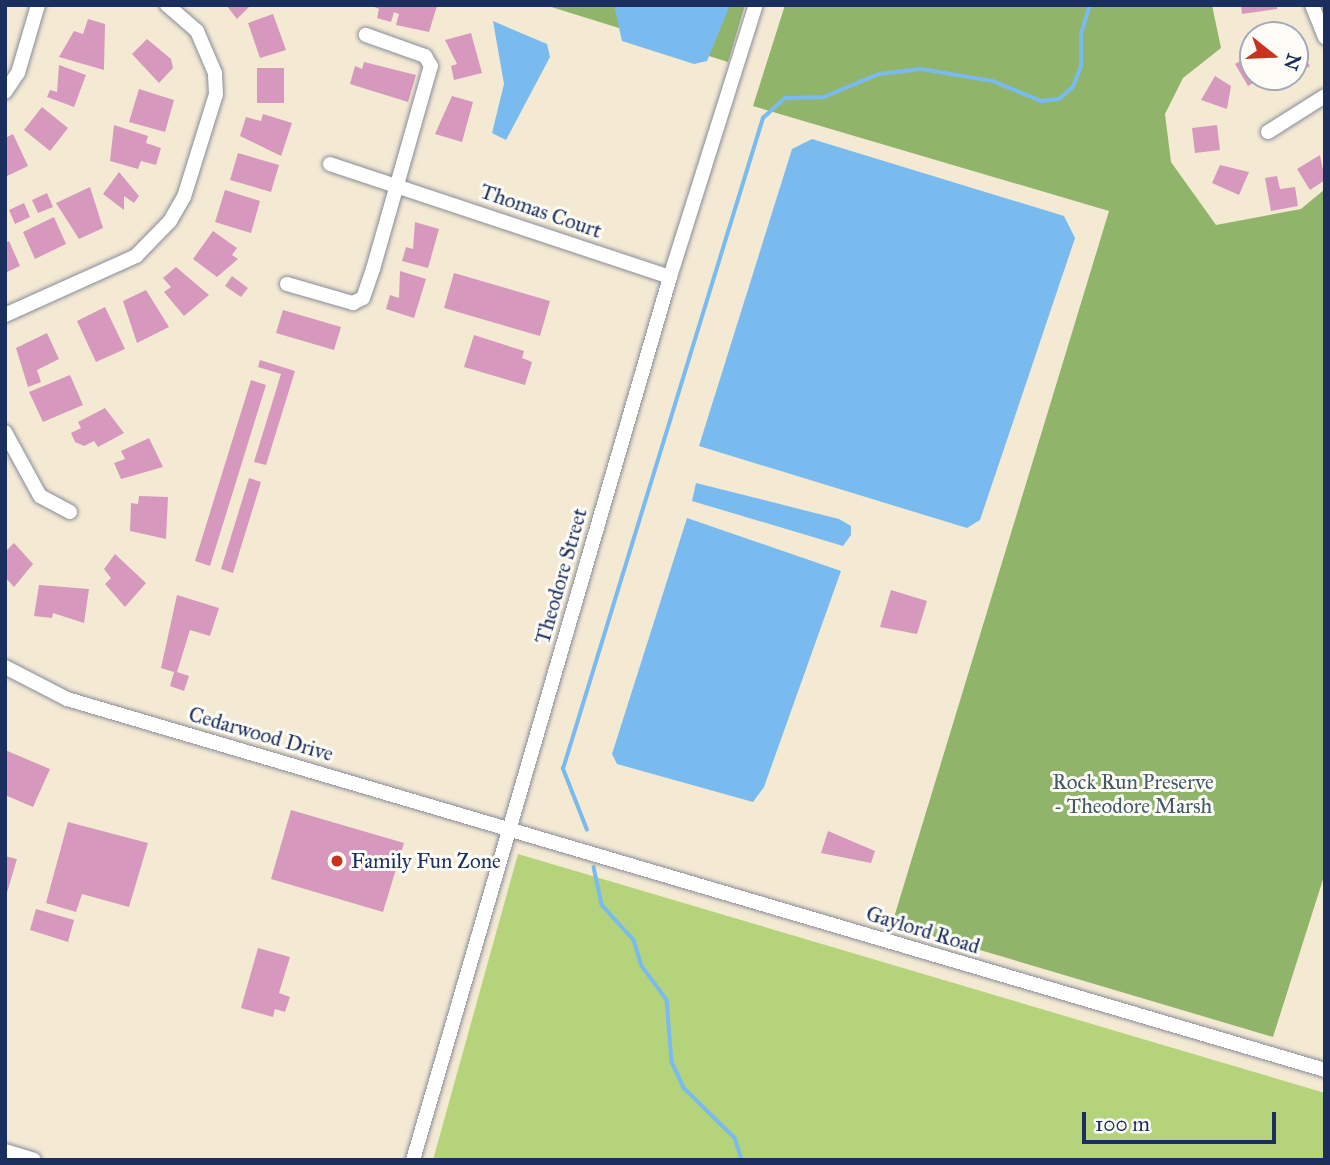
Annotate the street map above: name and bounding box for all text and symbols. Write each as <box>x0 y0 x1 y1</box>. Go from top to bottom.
north arrow <box>1239 21 1309 91</box>
text: N <box>1279 51 1306 73</box>
street label: Thomas Court <box>477 178 605 244</box>
street label: Theodore Street <box>530 505 592 647</box>
street label: Cedarwood Drive <box>186 701 336 767</box>
park label: Rock Run Preserve - Theodore Marsh <box>1052 769 1214 819</box>
place label: Family Fun Zone <box>351 848 501 874</box>
marker: Family Fun Zone <box>329 853 345 869</box>
street label: Gaylord Road <box>863 901 983 959</box>
scale bar <box>1085 1098 1279 1142</box>
text: 100 m <box>1095 1111 1150 1137</box>

